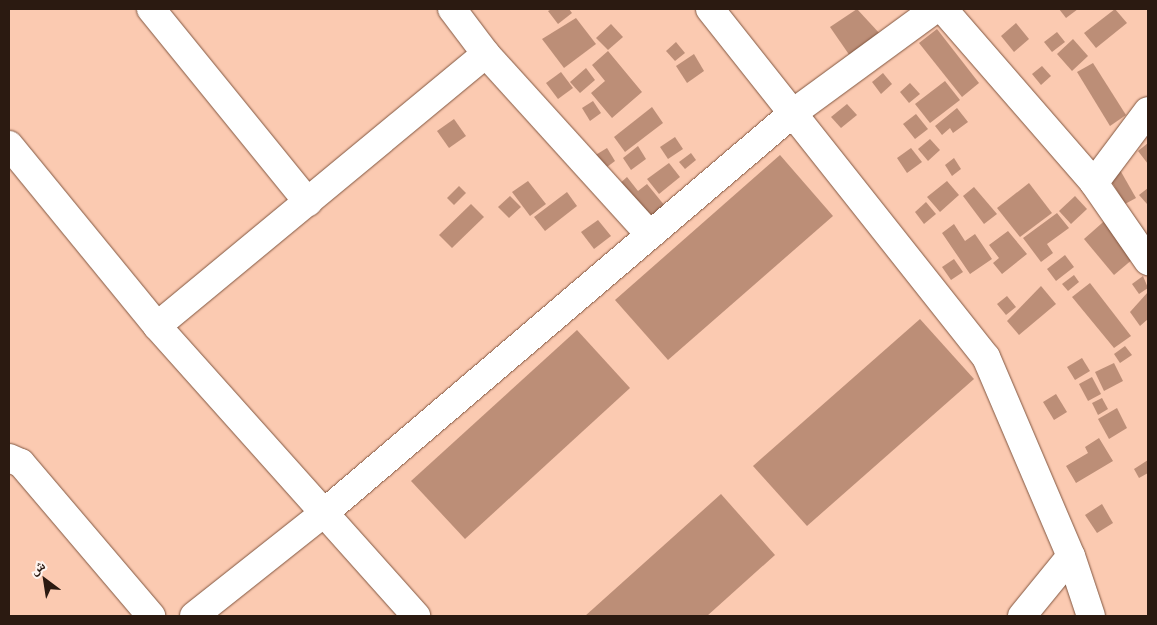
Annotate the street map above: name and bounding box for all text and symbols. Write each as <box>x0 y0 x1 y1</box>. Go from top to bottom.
north arrow <box>20 555 70 605</box>
text: ش <box>27 556 48 578</box>

